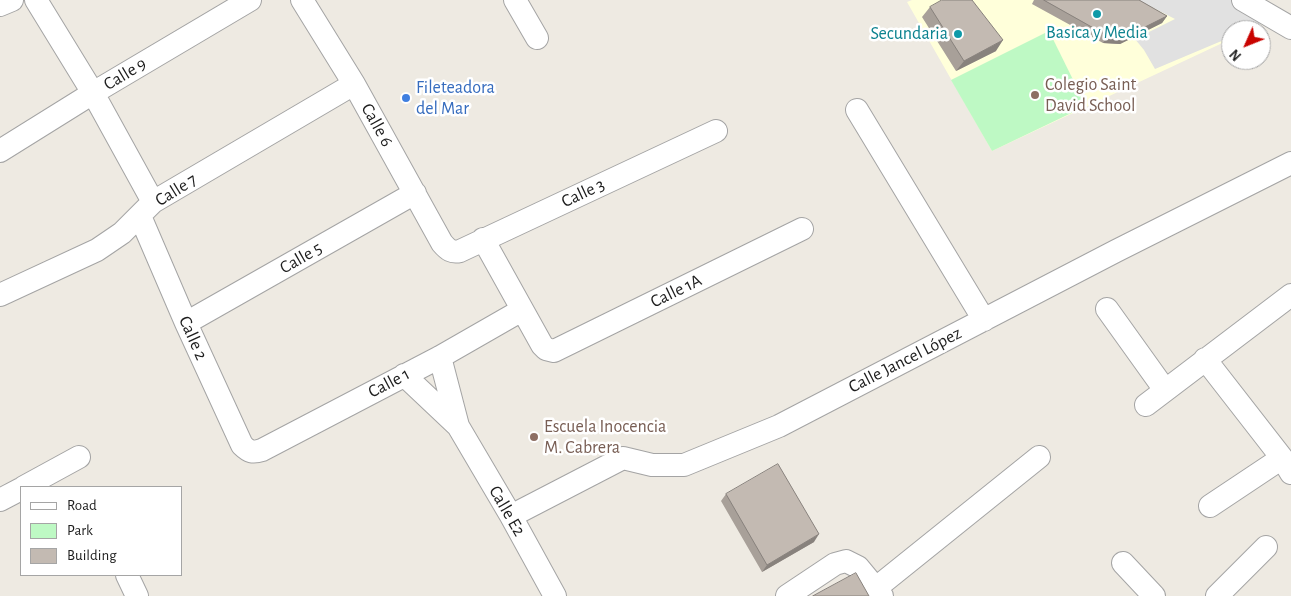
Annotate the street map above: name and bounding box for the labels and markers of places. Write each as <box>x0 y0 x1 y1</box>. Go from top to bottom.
marker: Basica y Media <box>1091 8 1103 20</box>
place label: Basica y Media <box>1046 22 1148 44</box>
place label: Secundaria <box>870 23 948 45</box>
marker: Secundaria <box>952 28 964 40</box>
place label: Colegio Saint David School <box>1045 74 1136 116</box>
place label: Fileteadora del Mar <box>416 77 495 120</box>
marker: Colegio Saint David School <box>1029 89 1041 101</box>
marker: Fileteadora del Mar <box>400 92 412 104</box>
place label: Escuela Inocencia M. Cabrera <box>544 416 666 458</box>
marker: Escuela Inocencia M. Cabrera <box>528 431 540 443</box>

